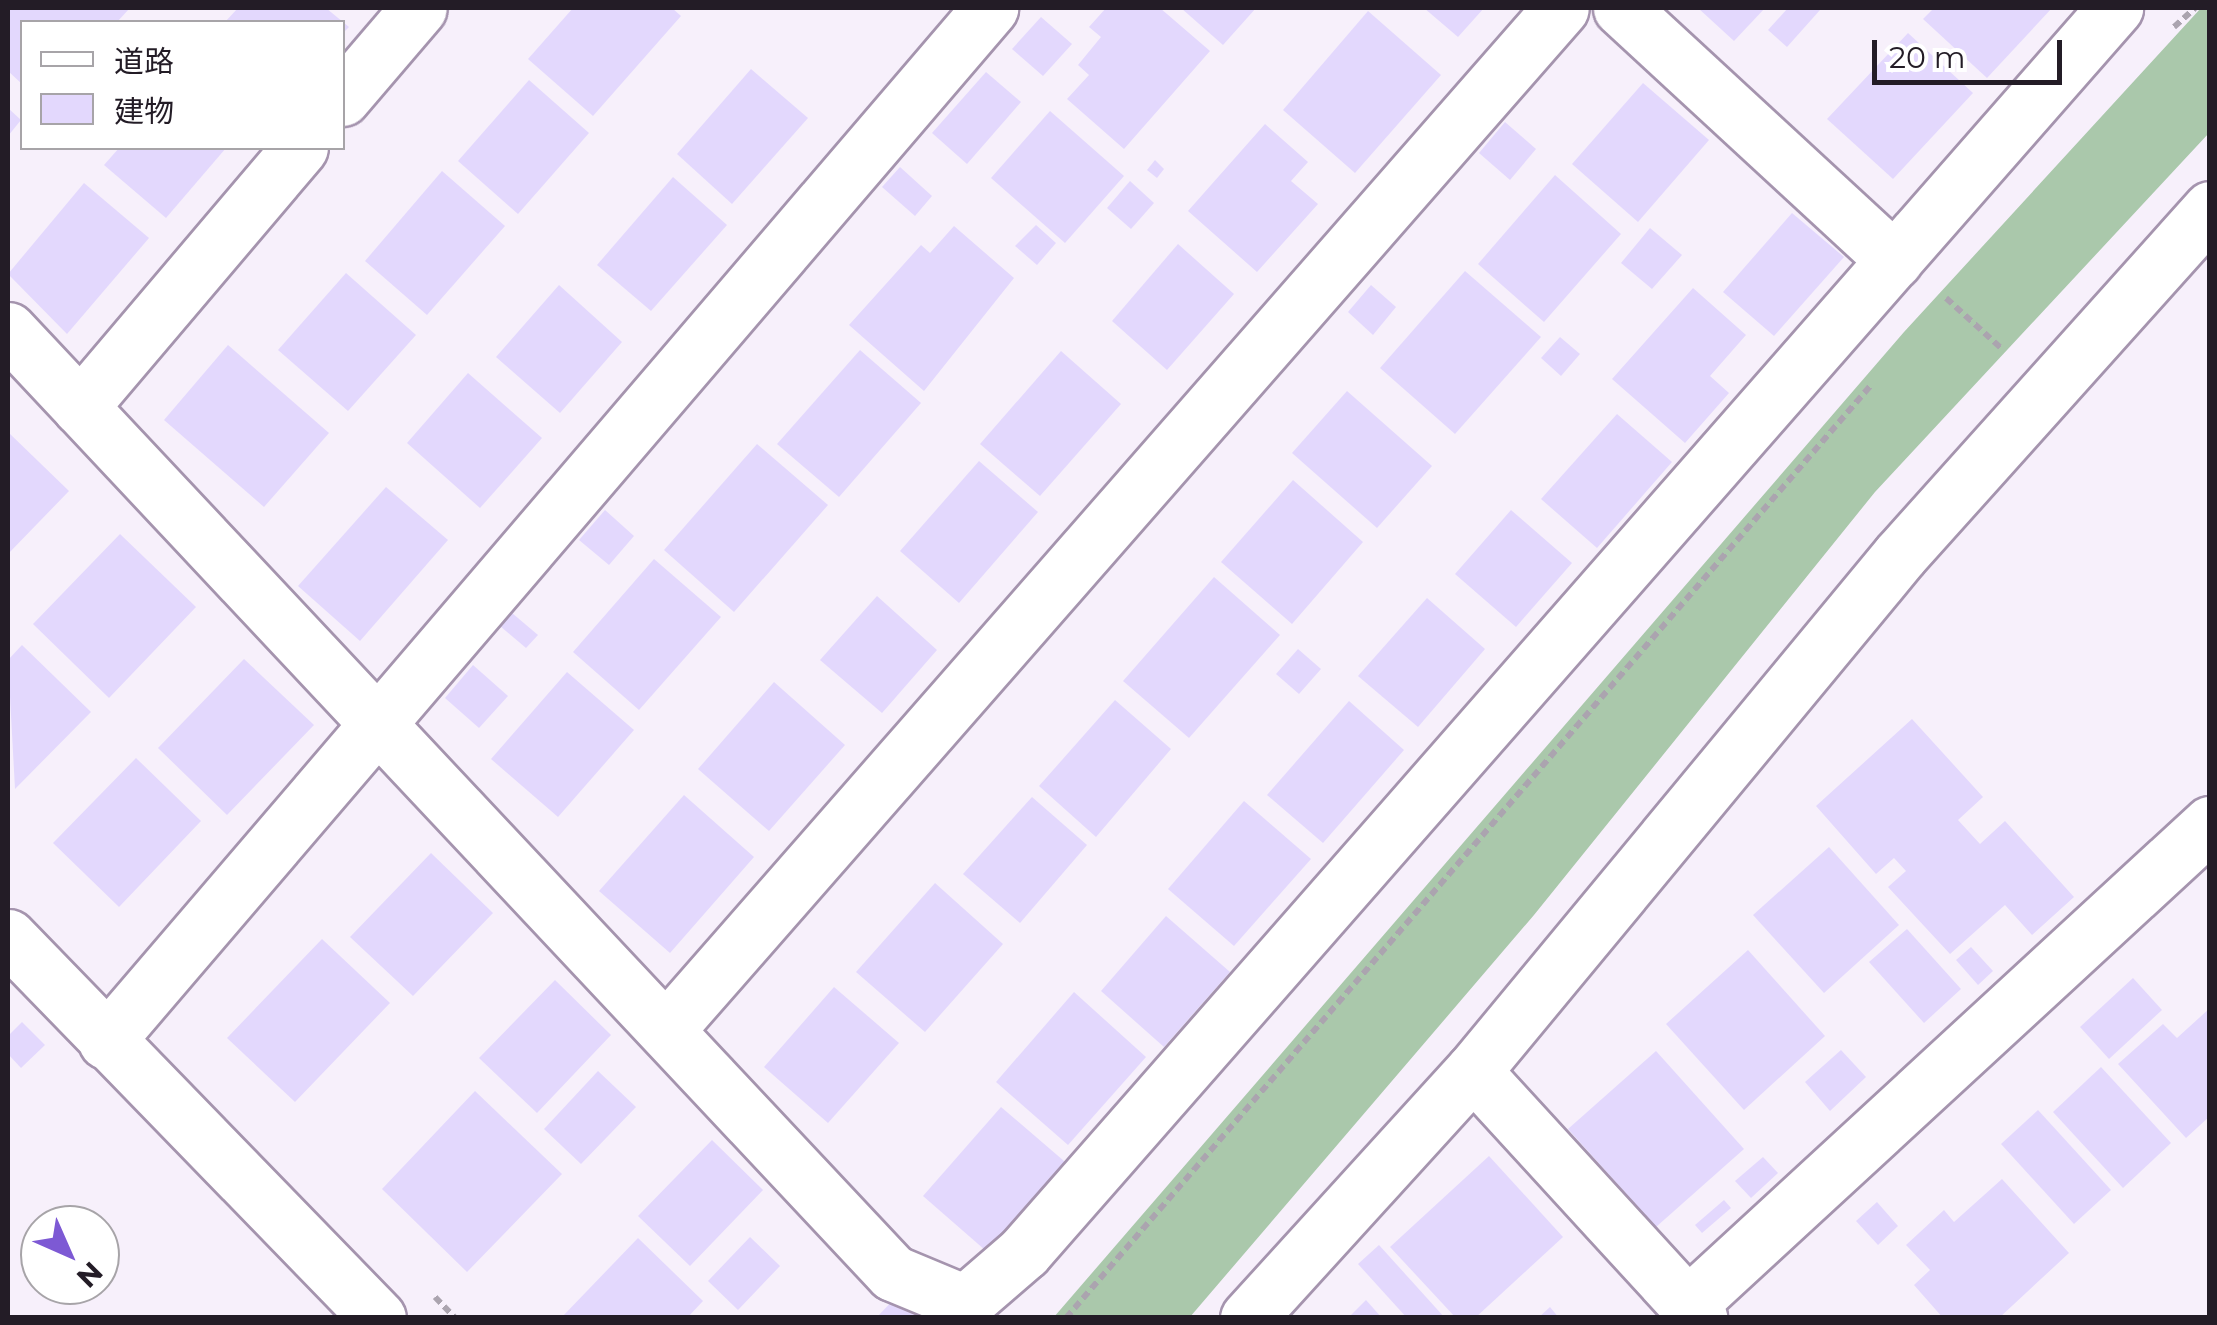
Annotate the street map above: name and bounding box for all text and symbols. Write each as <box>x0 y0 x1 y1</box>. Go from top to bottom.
legend <box>20 20 345 150</box>
scale bar <box>1877 20 2067 82</box>
text: 20 m <box>1889 39 1966 76</box>
text: 道路 <box>114 43 174 80</box>
text: 建物 <box>114 93 174 130</box>
north arrow <box>20 1205 120 1305</box>
text: N <box>70 1255 110 1295</box>

